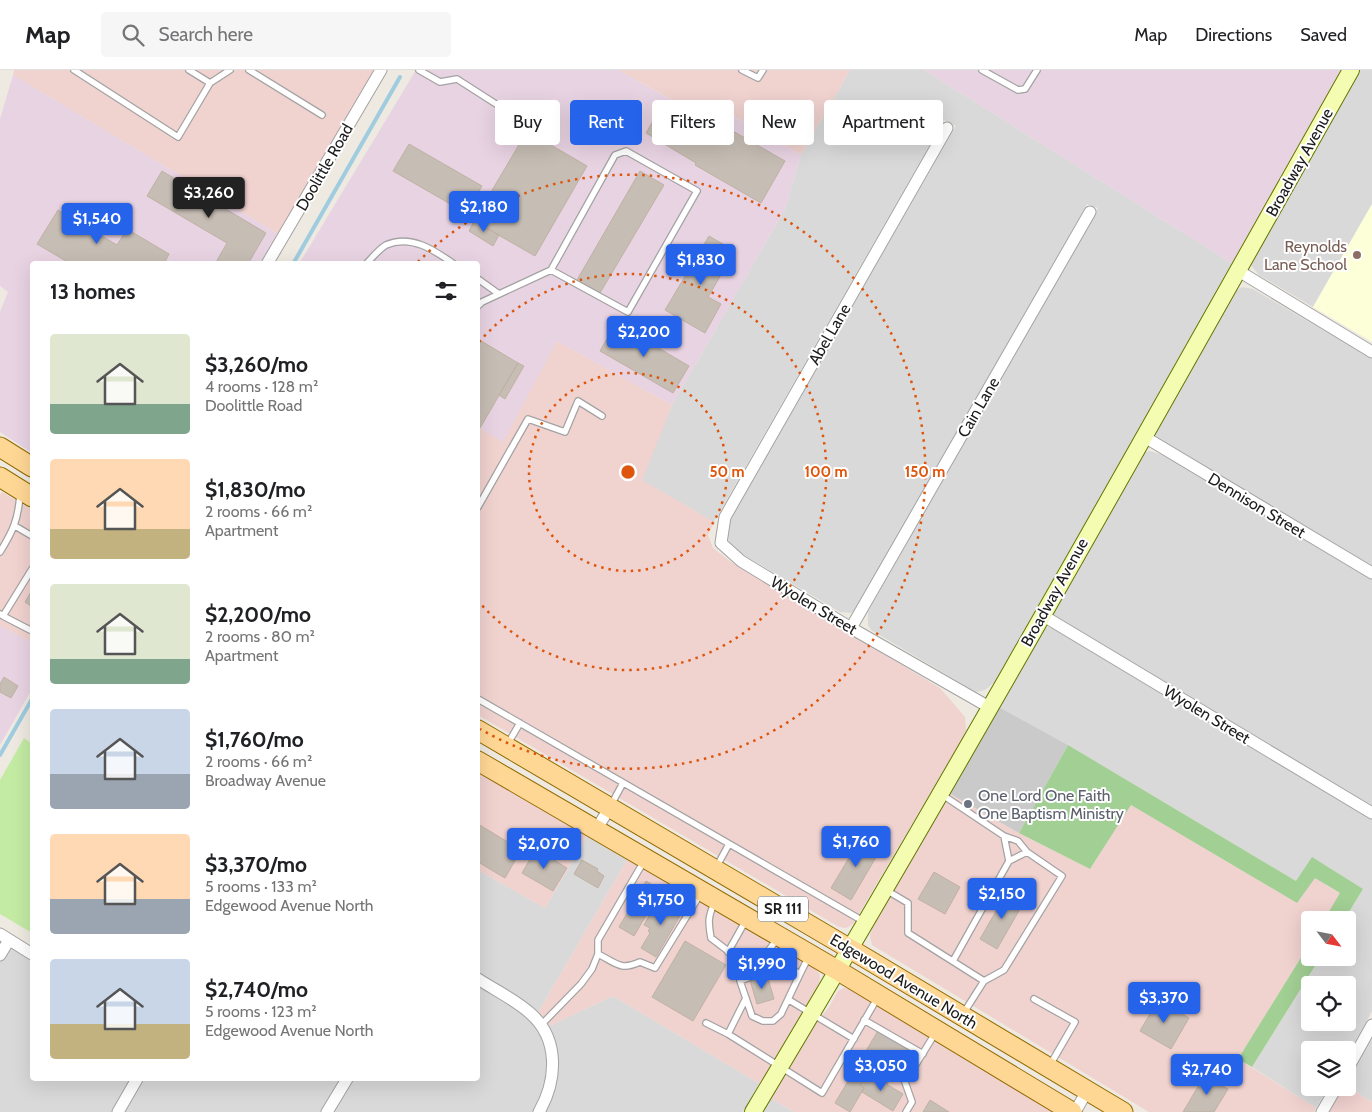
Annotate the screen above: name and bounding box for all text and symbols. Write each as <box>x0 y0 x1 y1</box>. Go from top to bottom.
search box <box>101 12 451 57</box>
text: Map <box>25 20 71 49</box>
icon: search <box>119 21 147 49</box>
text: Search here <box>159 23 253 46</box>
text: Map <box>1134 24 1167 46</box>
text: Directions <box>1195 24 1272 46</box>
text: Saved <box>1300 24 1347 46</box>
chip: Buy <box>495 100 560 145</box>
chip: Rent <box>570 100 642 145</box>
chip: Filters <box>652 100 734 145</box>
chip: New <box>744 100 814 145</box>
chip: Apartment <box>824 100 943 145</box>
street label: Broadway Avenue <box>1262 105 1337 220</box>
street label: Doolittle Road <box>292 120 357 214</box>
pin: $3,260 <box>168 176 250 219</box>
text: $3,260 <box>184 183 234 202</box>
pin: $2,180 <box>443 190 525 233</box>
text: $2,180 <box>460 197 508 216</box>
pin: $1,540 <box>56 202 138 245</box>
text: $1,540 <box>73 209 121 228</box>
place label: Reynolds Lane School <box>1264 237 1347 274</box>
pin: $1,830 <box>660 244 742 286</box>
marker: Reynolds Lane School <box>1351 249 1363 261</box>
text: $1,830 <box>677 250 725 269</box>
icon: filters <box>432 277 460 305</box>
text: 13 homes <box>50 279 135 304</box>
street label: Abel Lane <box>804 300 854 368</box>
pin: $2,200 <box>603 316 685 358</box>
text: $2,200 <box>618 322 670 341</box>
text: $3,260/mo <box>205 352 308 377</box>
icon: home <box>90 354 150 414</box>
street label: Cain Lane <box>954 374 1003 441</box>
text: 4 rooms · 128 m² <box>205 377 318 396</box>
text: Doolittle Road <box>205 396 302 415</box>
centre of rings <box>619 463 637 481</box>
text: 50 m <box>709 463 745 481</box>
text: 100 m <box>804 463 848 481</box>
text: 150 m <box>905 463 945 481</box>
street label: Dennison Street <box>1205 469 1309 542</box>
text: $1,830/mo <box>205 477 306 502</box>
icon: home <box>90 479 150 539</box>
text: 2 rooms · 66 m² <box>205 502 312 521</box>
text: Apartment <box>205 521 278 540</box>
street label: Broadway Avenue <box>1017 535 1092 650</box>
street label: Wyolen Street <box>767 572 861 639</box>
text: $2,200/mo <box>205 602 311 627</box>
icon: home <box>90 604 150 664</box>
text: 2 rooms · 80 m² <box>205 627 315 646</box>
text: Apartment <box>205 646 278 665</box>
street label: Wyolen Street <box>1160 681 1254 748</box>
text: $1,760/mo <box>205 727 304 752</box>
icon: home <box>90 729 150 789</box>
text: 2 rooms · 66 m² <box>205 752 312 771</box>
text: Broadway Avenue <box>205 771 326 790</box>
place label: One Lord One Faith One Baptism Ministry <box>978 786 1124 823</box>
marker: One Lord One Faith One Baptism Ministry <box>962 798 974 810</box>
pin: $1,760 <box>815 826 897 868</box>
pin: $2,070 <box>503 828 585 870</box>
text: $1,760 <box>833 832 880 851</box>
text: $2,070 <box>518 834 570 853</box>
text: $3,370/mo <box>205 852 307 877</box>
icon: home <box>90 854 150 914</box>
text: 5 rooms · 133 m² <box>205 877 317 896</box>
pin: $2,150 <box>961 878 1043 920</box>
pin: $1,750 <box>620 884 702 926</box>
text: $2,150 <box>979 884 1025 903</box>
text: $1,750 <box>638 890 684 909</box>
text: Edgewood Avenue North <box>205 896 374 915</box>
road number: SR 111 <box>758 896 808 922</box>
north arrow <box>1301 911 1356 966</box>
map controls <box>1301 911 1356 1096</box>
street label: Edgewood Avenue North <box>827 930 981 1033</box>
pin: $1,990 <box>721 948 803 990</box>
text: $1,990 <box>738 954 786 973</box>
button: locate <box>1301 976 1356 1031</box>
text: $2,740/mo <box>205 977 308 1002</box>
icon: home <box>90 979 150 1039</box>
pin: $3,370 <box>1123 982 1205 1024</box>
text: $3,370 <box>1139 988 1189 1007</box>
text: 5 rooms · 123 m² <box>205 1002 317 1021</box>
text: Edgewood Avenue North <box>205 1021 374 1040</box>
button: layers <box>1301 1041 1356 1096</box>
pin: $3,050 <box>840 1050 922 1092</box>
pin: $2,740 <box>1166 1054 1248 1096</box>
text: $3,050 <box>855 1056 907 1075</box>
text: $2,740 <box>1182 1060 1232 1079</box>

